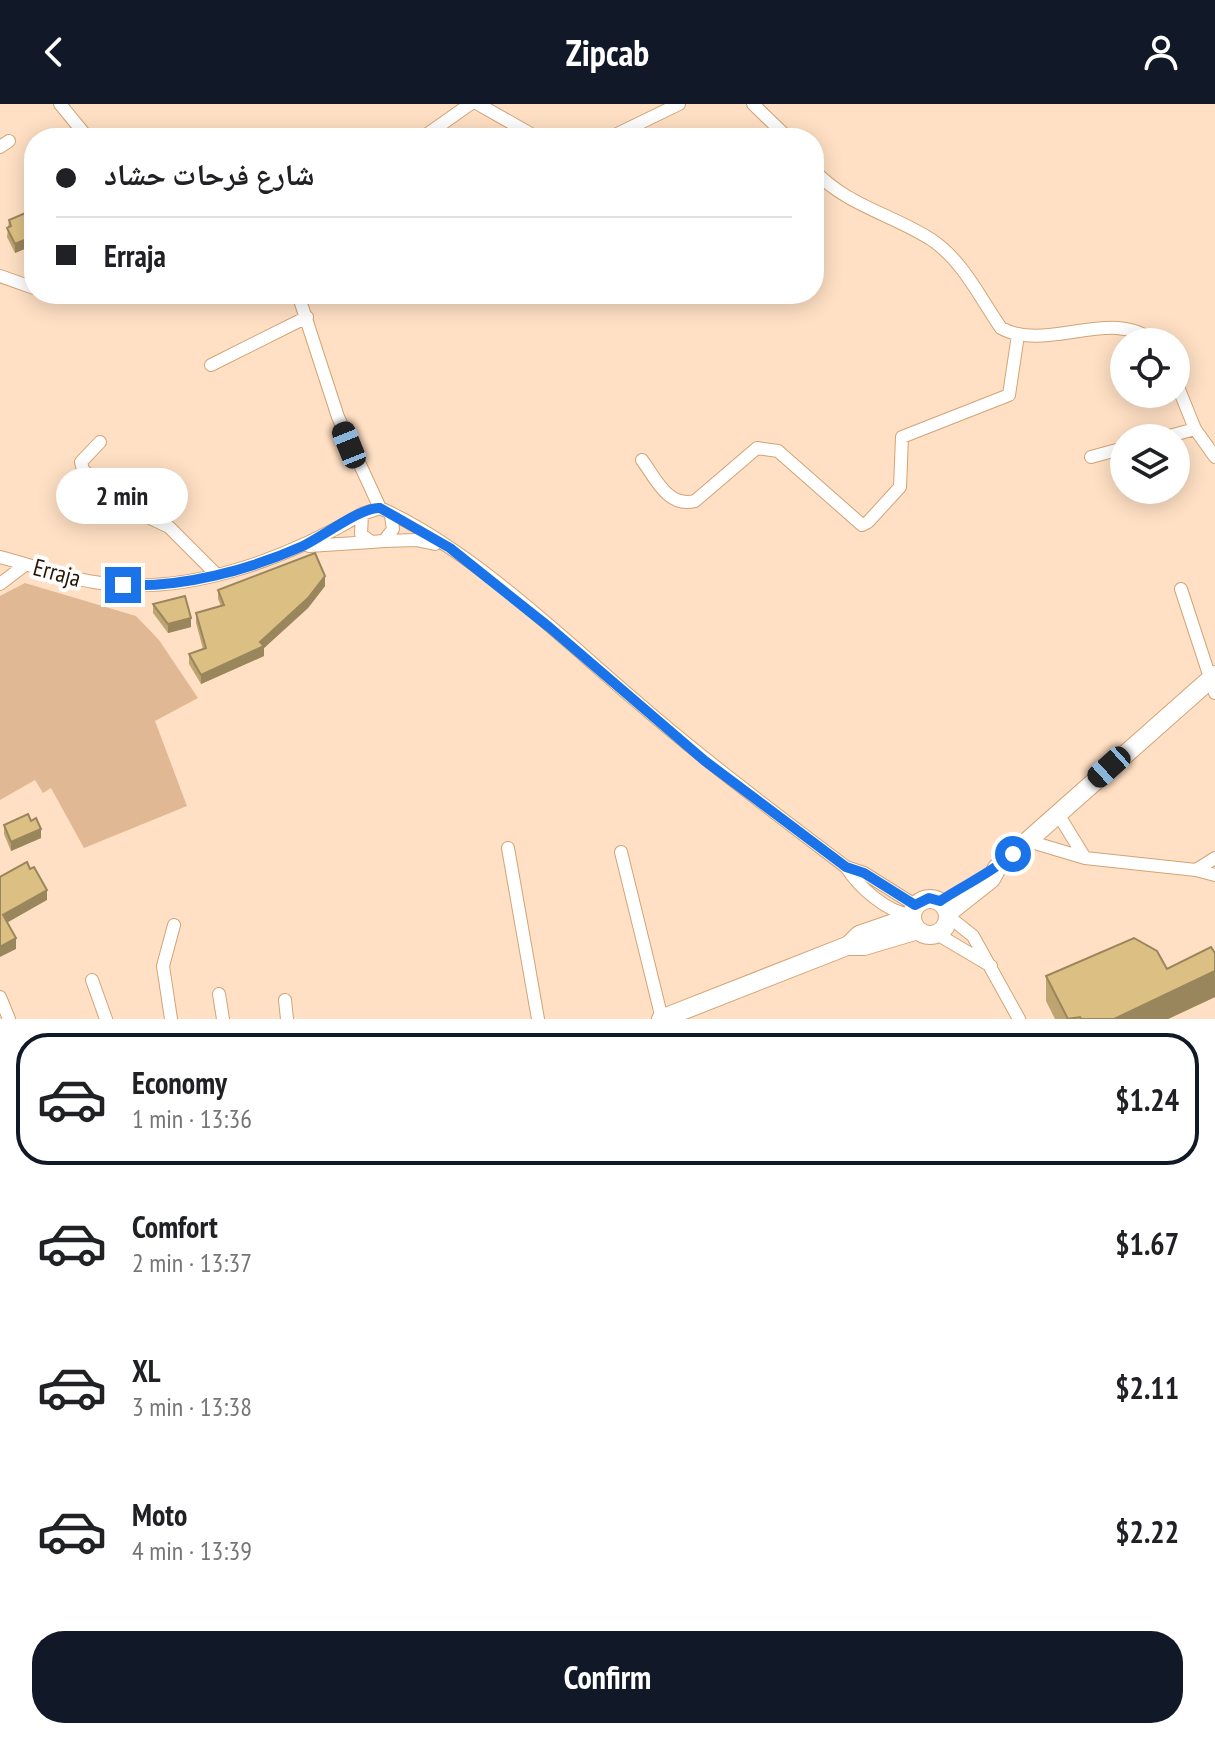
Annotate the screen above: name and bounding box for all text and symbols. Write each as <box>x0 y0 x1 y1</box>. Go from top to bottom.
text: Zipcab <box>566 29 649 76</box>
icon: back <box>32 30 76 74</box>
icon: person <box>1139 30 1183 74</box>
text: شارع فرحات حشاد <box>104 154 314 193</box>
text: Erraja <box>104 236 166 275</box>
map controls <box>1110 328 1190 504</box>
button: locate <box>1110 328 1190 408</box>
car <box>329 418 369 472</box>
button: layers <box>1110 424 1190 504</box>
callout: 2 min <box>57 469 189 525</box>
text: 2 min <box>96 479 148 512</box>
street label: Erraja <box>30 551 84 594</box>
route end <box>105 567 141 603</box>
car <box>1083 742 1135 792</box>
route start <box>995 836 1031 872</box>
icon: car <box>36 1063 108 1135</box>
text: Economy <box>132 1063 227 1102</box>
text: $1.24 <box>1115 1080 1179 1119</box>
text: 1 min · 13:36 <box>132 1102 252 1135</box>
icon: car <box>36 1207 108 1279</box>
text: Comfort <box>132 1207 218 1246</box>
text: $1.67 <box>1115 1224 1179 1263</box>
text: 2 min · 13:37 <box>132 1246 252 1279</box>
icon: car <box>36 1351 108 1423</box>
text: XL <box>132 1351 161 1390</box>
text: $2.11 <box>1115 1368 1179 1407</box>
text: 3 min · 13:38 <box>132 1390 252 1423</box>
icon: car <box>36 1495 108 1567</box>
text: Moto <box>132 1495 187 1534</box>
text: $2.22 <box>1115 1512 1179 1551</box>
text: 4 min · 13:39 <box>132 1534 252 1567</box>
button: Confirm <box>32 1631 1183 1723</box>

